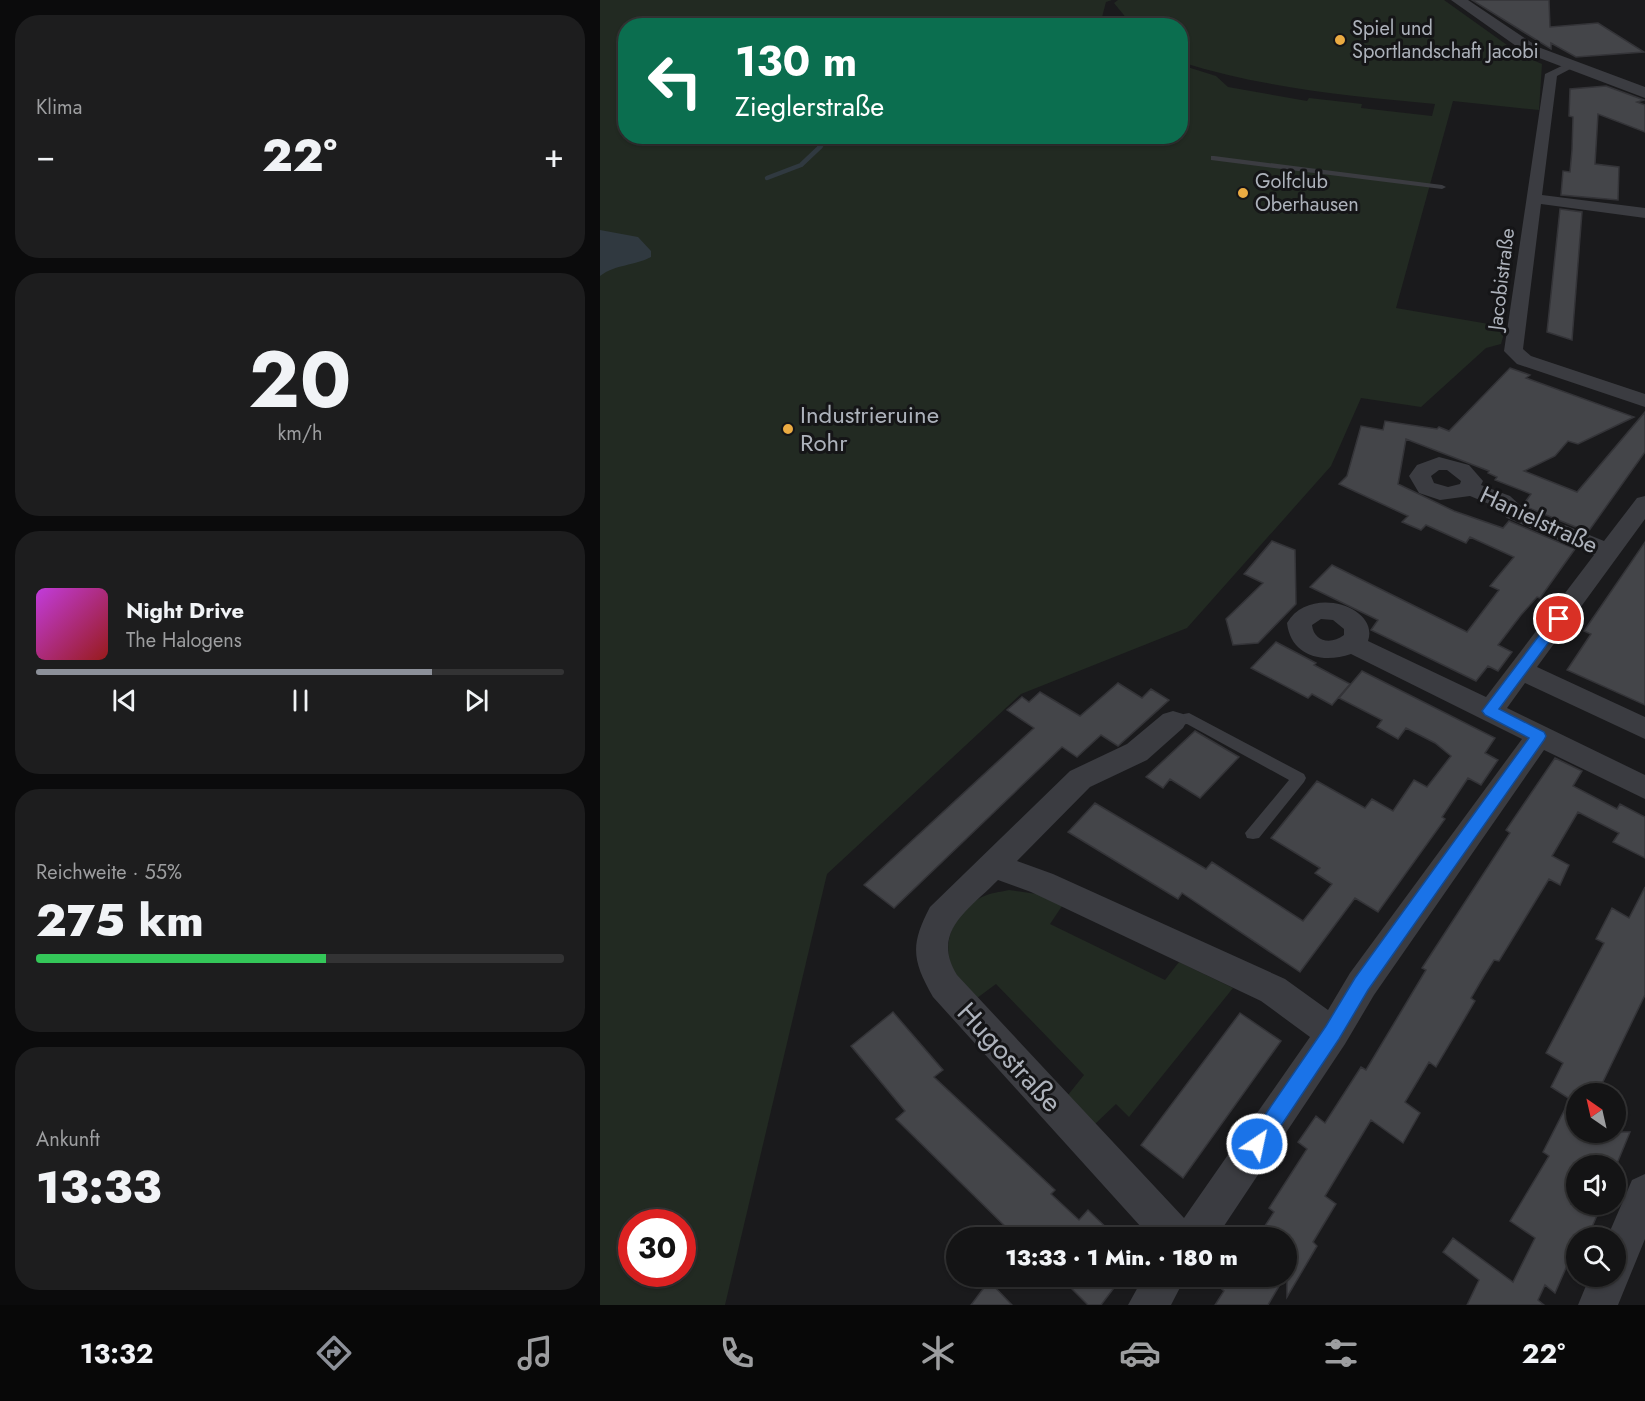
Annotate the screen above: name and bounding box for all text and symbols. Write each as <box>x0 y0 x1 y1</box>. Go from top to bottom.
place label: Spiel und Sportlandschaft Jacobi <box>1352 14 1539 66</box>
text: 130 m <box>735 31 857 92</box>
marker: Spiel und Sportlandschaft Jacobi <box>1333 33 1347 47</box>
icon: left <box>636 42 714 120</box>
text: Zieglerstraße <box>735 87 884 126</box>
text: Klima <box>36 93 82 122</box>
text: 22° <box>262 123 337 188</box>
text: − <box>36 132 55 179</box>
text: + <box>544 132 564 179</box>
place label: Golfclub Oberhausen <box>1255 167 1359 219</box>
marker: Golfclub Oberhausen <box>1236 186 1250 200</box>
street label: Jacobistraße <box>1480 226 1522 335</box>
text: 20 <box>249 324 351 436</box>
place label: Industrieruine Rohr <box>800 397 939 460</box>
text: km/h <box>277 419 323 448</box>
marker: Industrieruine Rohr <box>781 422 795 436</box>
street label: Hanielstraße <box>1474 477 1604 562</box>
pin <box>1533 593 1584 644</box>
text: Night Drive <box>126 594 244 626</box>
icon: arrive <box>1542 602 1575 635</box>
text: The Halogens <box>126 626 242 655</box>
icon: previous <box>108 684 141 717</box>
icon: pause <box>284 684 317 717</box>
icon: next <box>460 684 493 717</box>
text: Reichweite · 55% <box>36 858 182 887</box>
text: 275 km <box>36 888 204 953</box>
street label: Hugostraße <box>948 993 1071 1122</box>
north arrow <box>1566 1083 1626 1143</box>
map controls <box>1566 1083 1626 1287</box>
position arrow <box>1225 1112 1289 1176</box>
text: Ankunft <box>36 1125 100 1154</box>
text: 13:33 <box>36 1155 161 1220</box>
button: sound <box>1566 1155 1626 1215</box>
speed limit sign: 30 <box>618 1209 696 1287</box>
button: search <box>1566 1227 1626 1287</box>
text: 13:33 · 1 Min. · 180 m <box>1005 1241 1238 1273</box>
icon: directions <box>313 1332 355 1374</box>
icon: music <box>514 1332 556 1374</box>
icon: phone <box>716 1332 758 1374</box>
icon: climate <box>917 1332 959 1374</box>
icon: car <box>1119 1332 1161 1374</box>
icon: filters <box>1320 1332 1362 1374</box>
text: 13:32 <box>80 1334 153 1373</box>
text: 22° <box>1522 1334 1565 1373</box>

